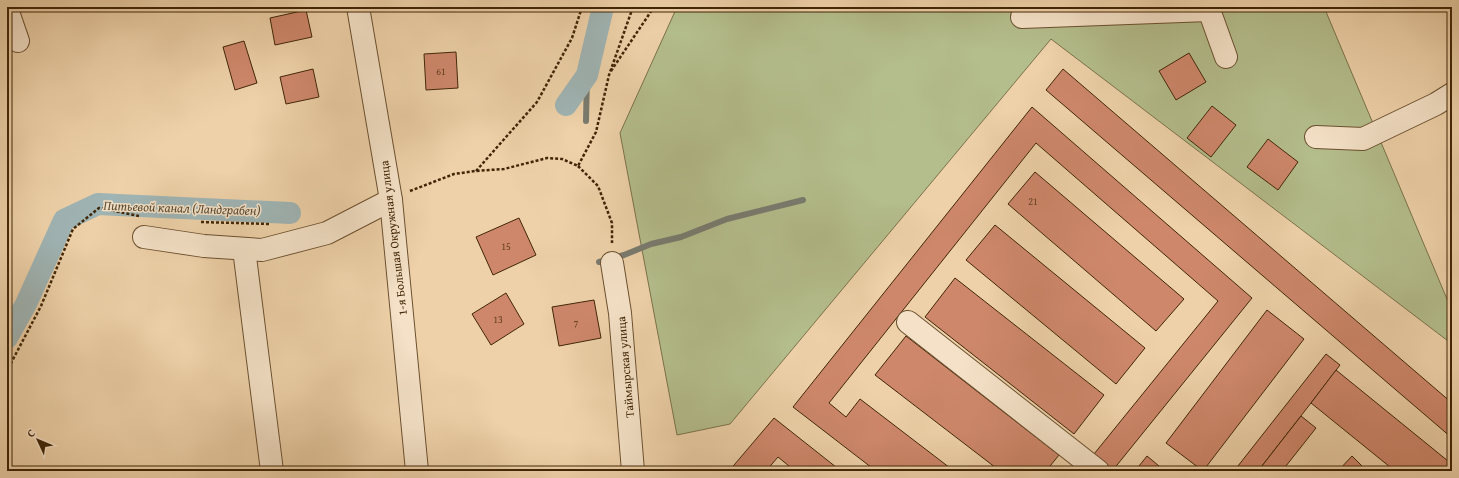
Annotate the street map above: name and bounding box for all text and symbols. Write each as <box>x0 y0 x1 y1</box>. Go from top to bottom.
house number: 61 <box>436 64 446 79</box>
street label: 1-я Большая Окружная улица <box>375 159 411 316</box>
house number: 21 <box>1028 194 1038 209</box>
water label: Питьевой канал (Ландграбен) <box>103 196 261 220</box>
house number: 15 <box>501 239 511 254</box>
house number: 13 <box>493 312 503 327</box>
street label: Таймырская улица <box>612 315 638 418</box>
house number: 7 <box>574 316 579 331</box>
north arrow <box>18 420 58 460</box>
text: С <box>23 425 39 441</box>

